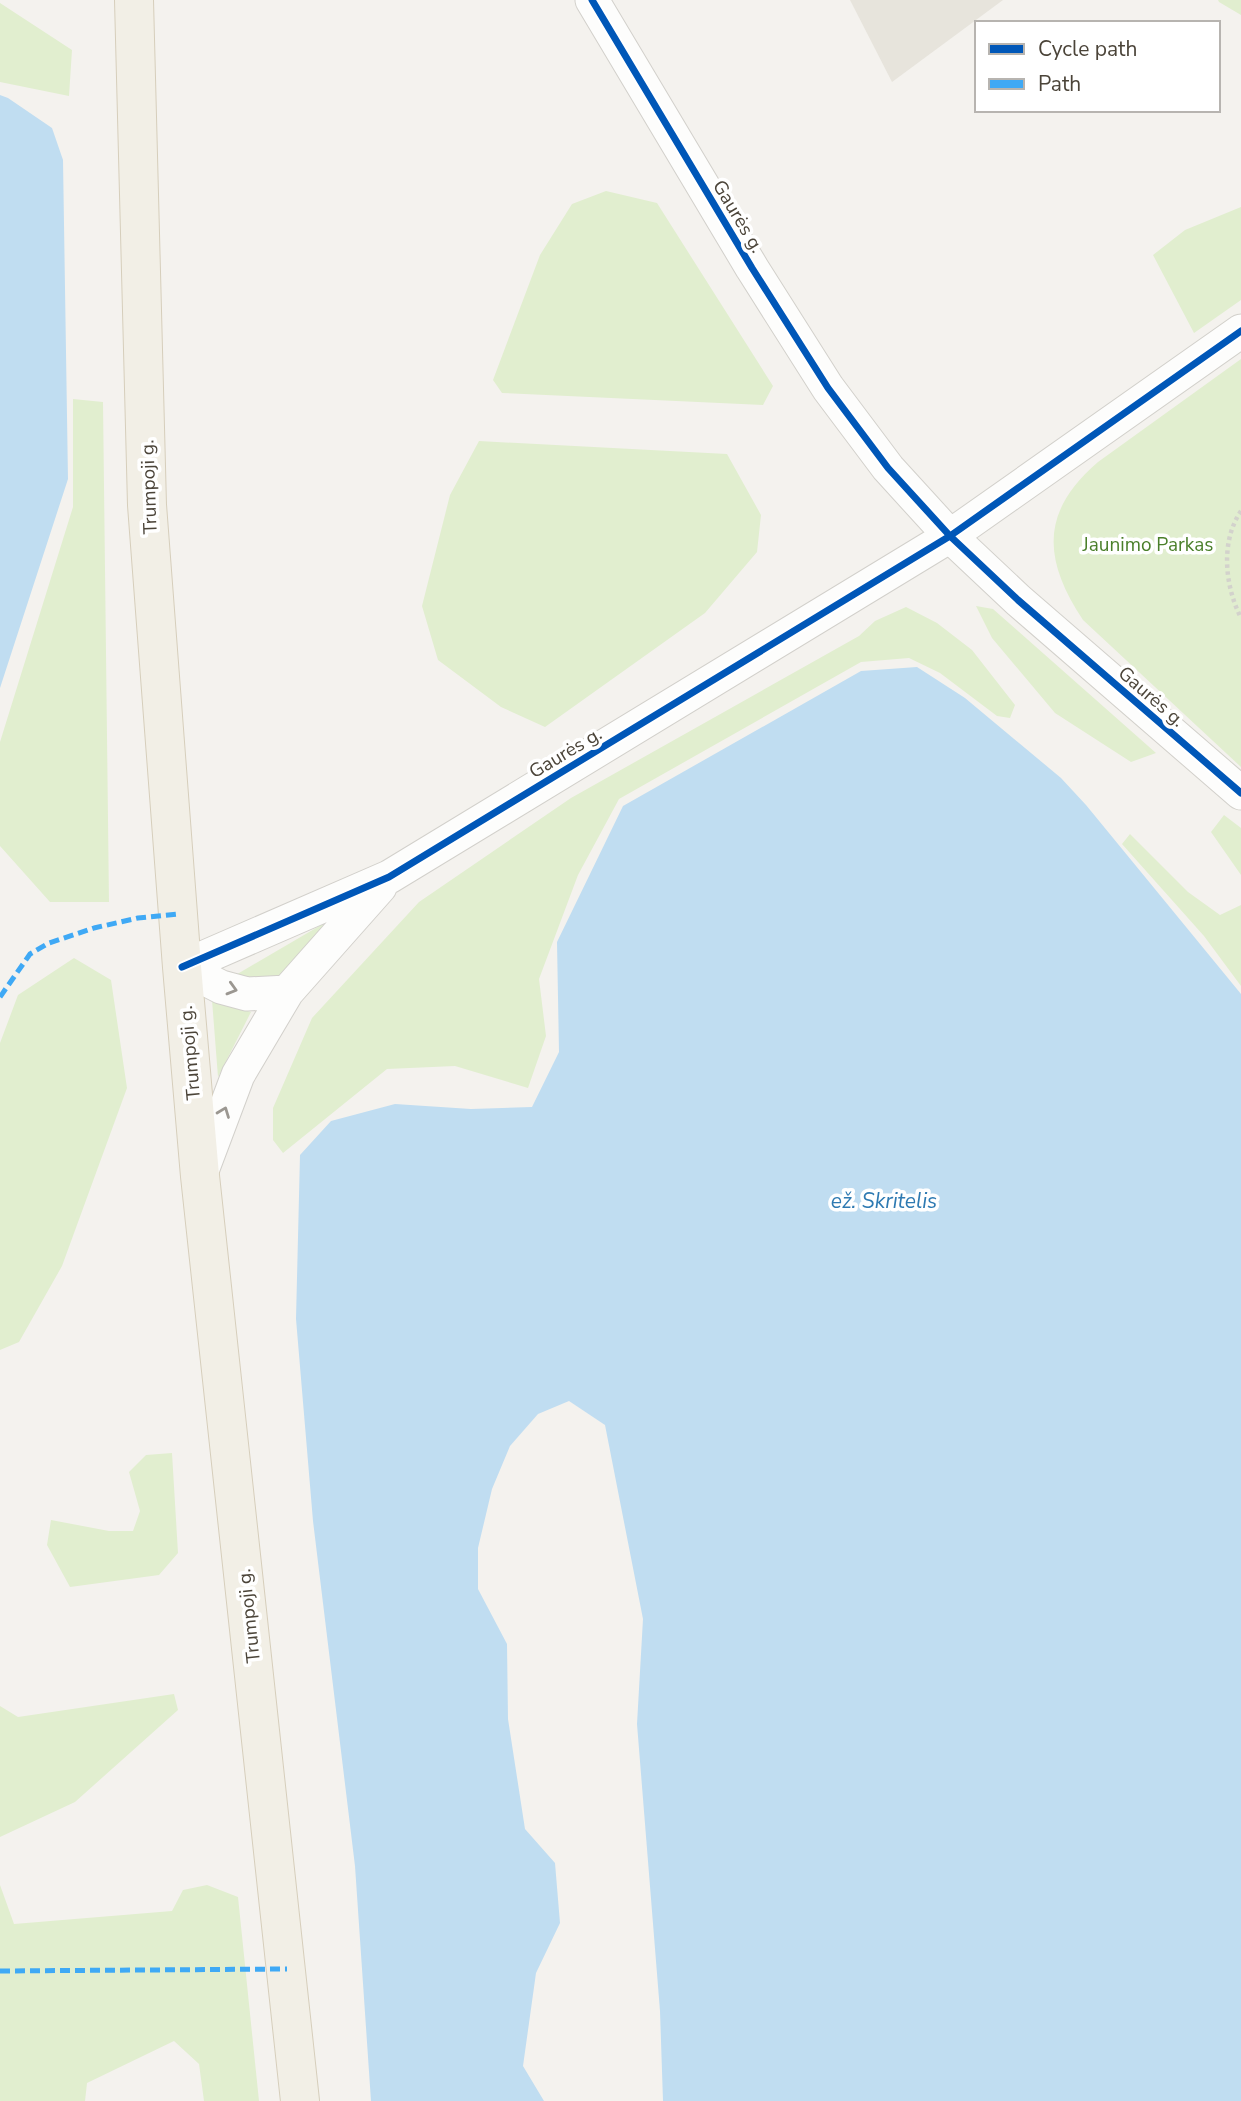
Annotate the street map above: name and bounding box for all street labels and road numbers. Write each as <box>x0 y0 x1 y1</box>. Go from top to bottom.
street label: Gaurės g. <box>706 175 770 258</box>
street label: Trumpoji g. <box>134 439 164 535</box>
street label: Gaurės g. <box>1112 660 1190 733</box>
street label: Gaurės g. <box>524 721 607 785</box>
street label: Trumpoji g. <box>173 1005 207 1101</box>
street label: Trumpoji g. <box>231 1567 267 1664</box>

